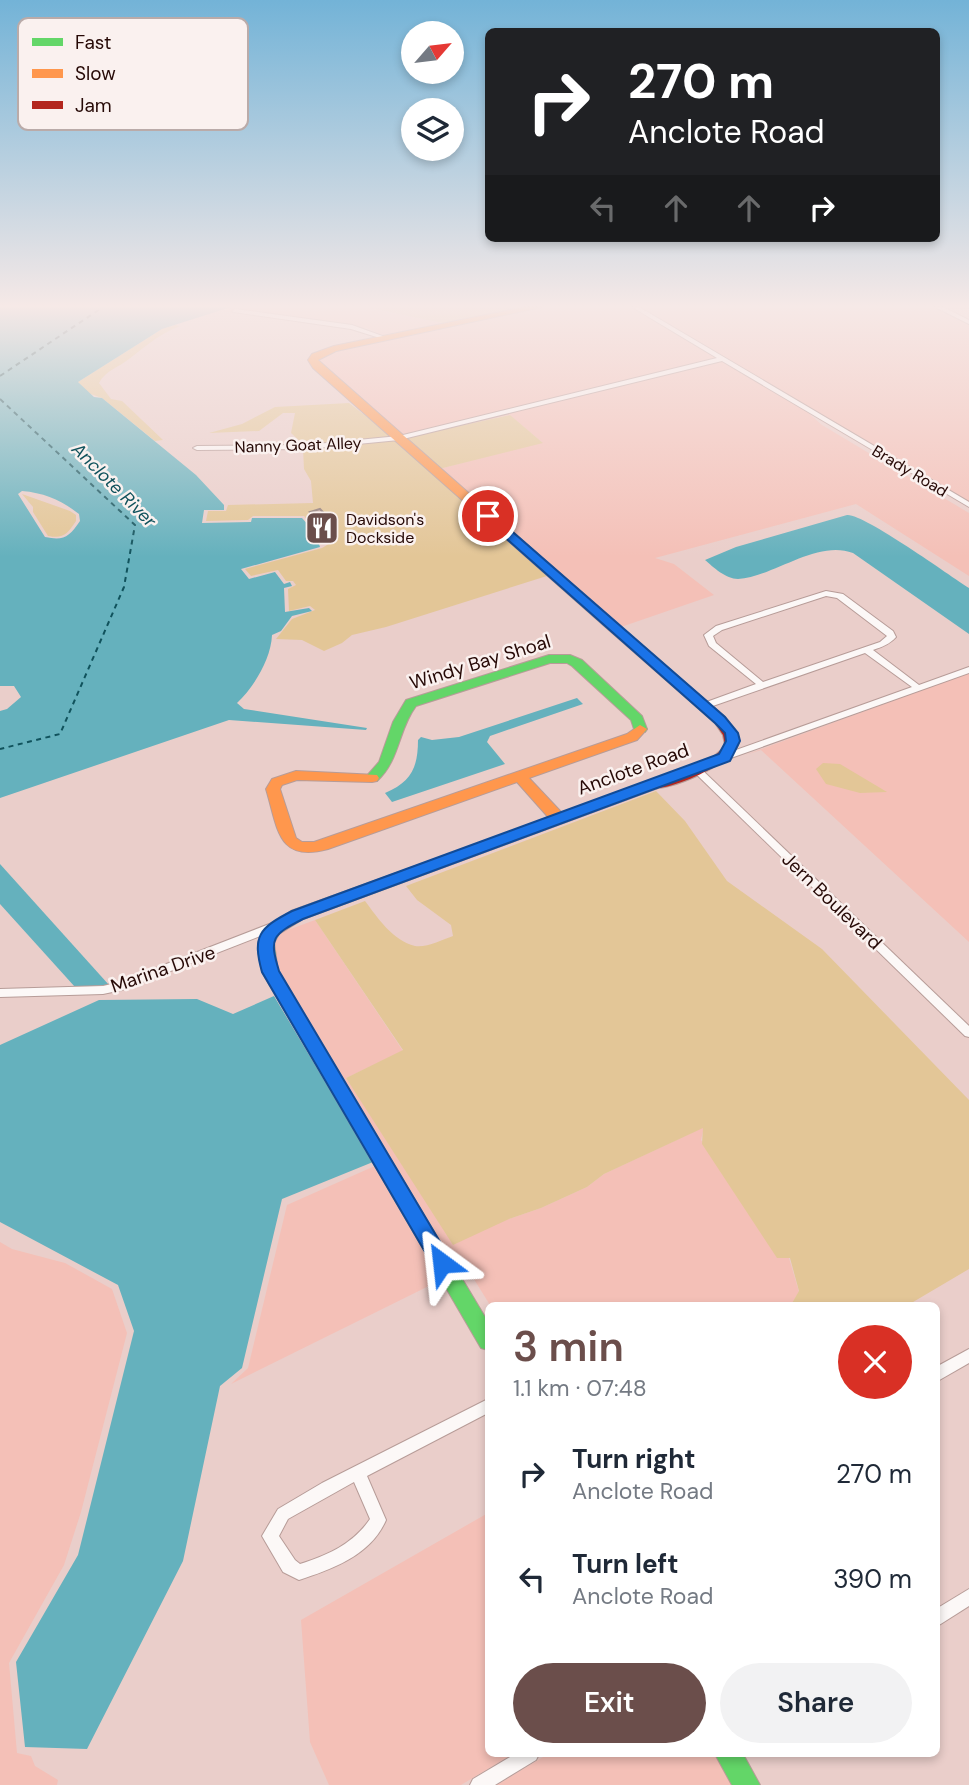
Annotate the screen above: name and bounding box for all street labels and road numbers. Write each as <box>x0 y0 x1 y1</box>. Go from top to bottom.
street label: Nanny Goat Alley <box>234 432 362 458</box>
street label: Brady Road <box>868 440 952 502</box>
street label: Windy Bay Shoal <box>406 629 554 695</box>
street label: Anclote Road <box>574 737 692 801</box>
street label: Jern Boulevard <box>777 847 887 955</box>
street label: Marina Drive <box>107 939 219 999</box>

